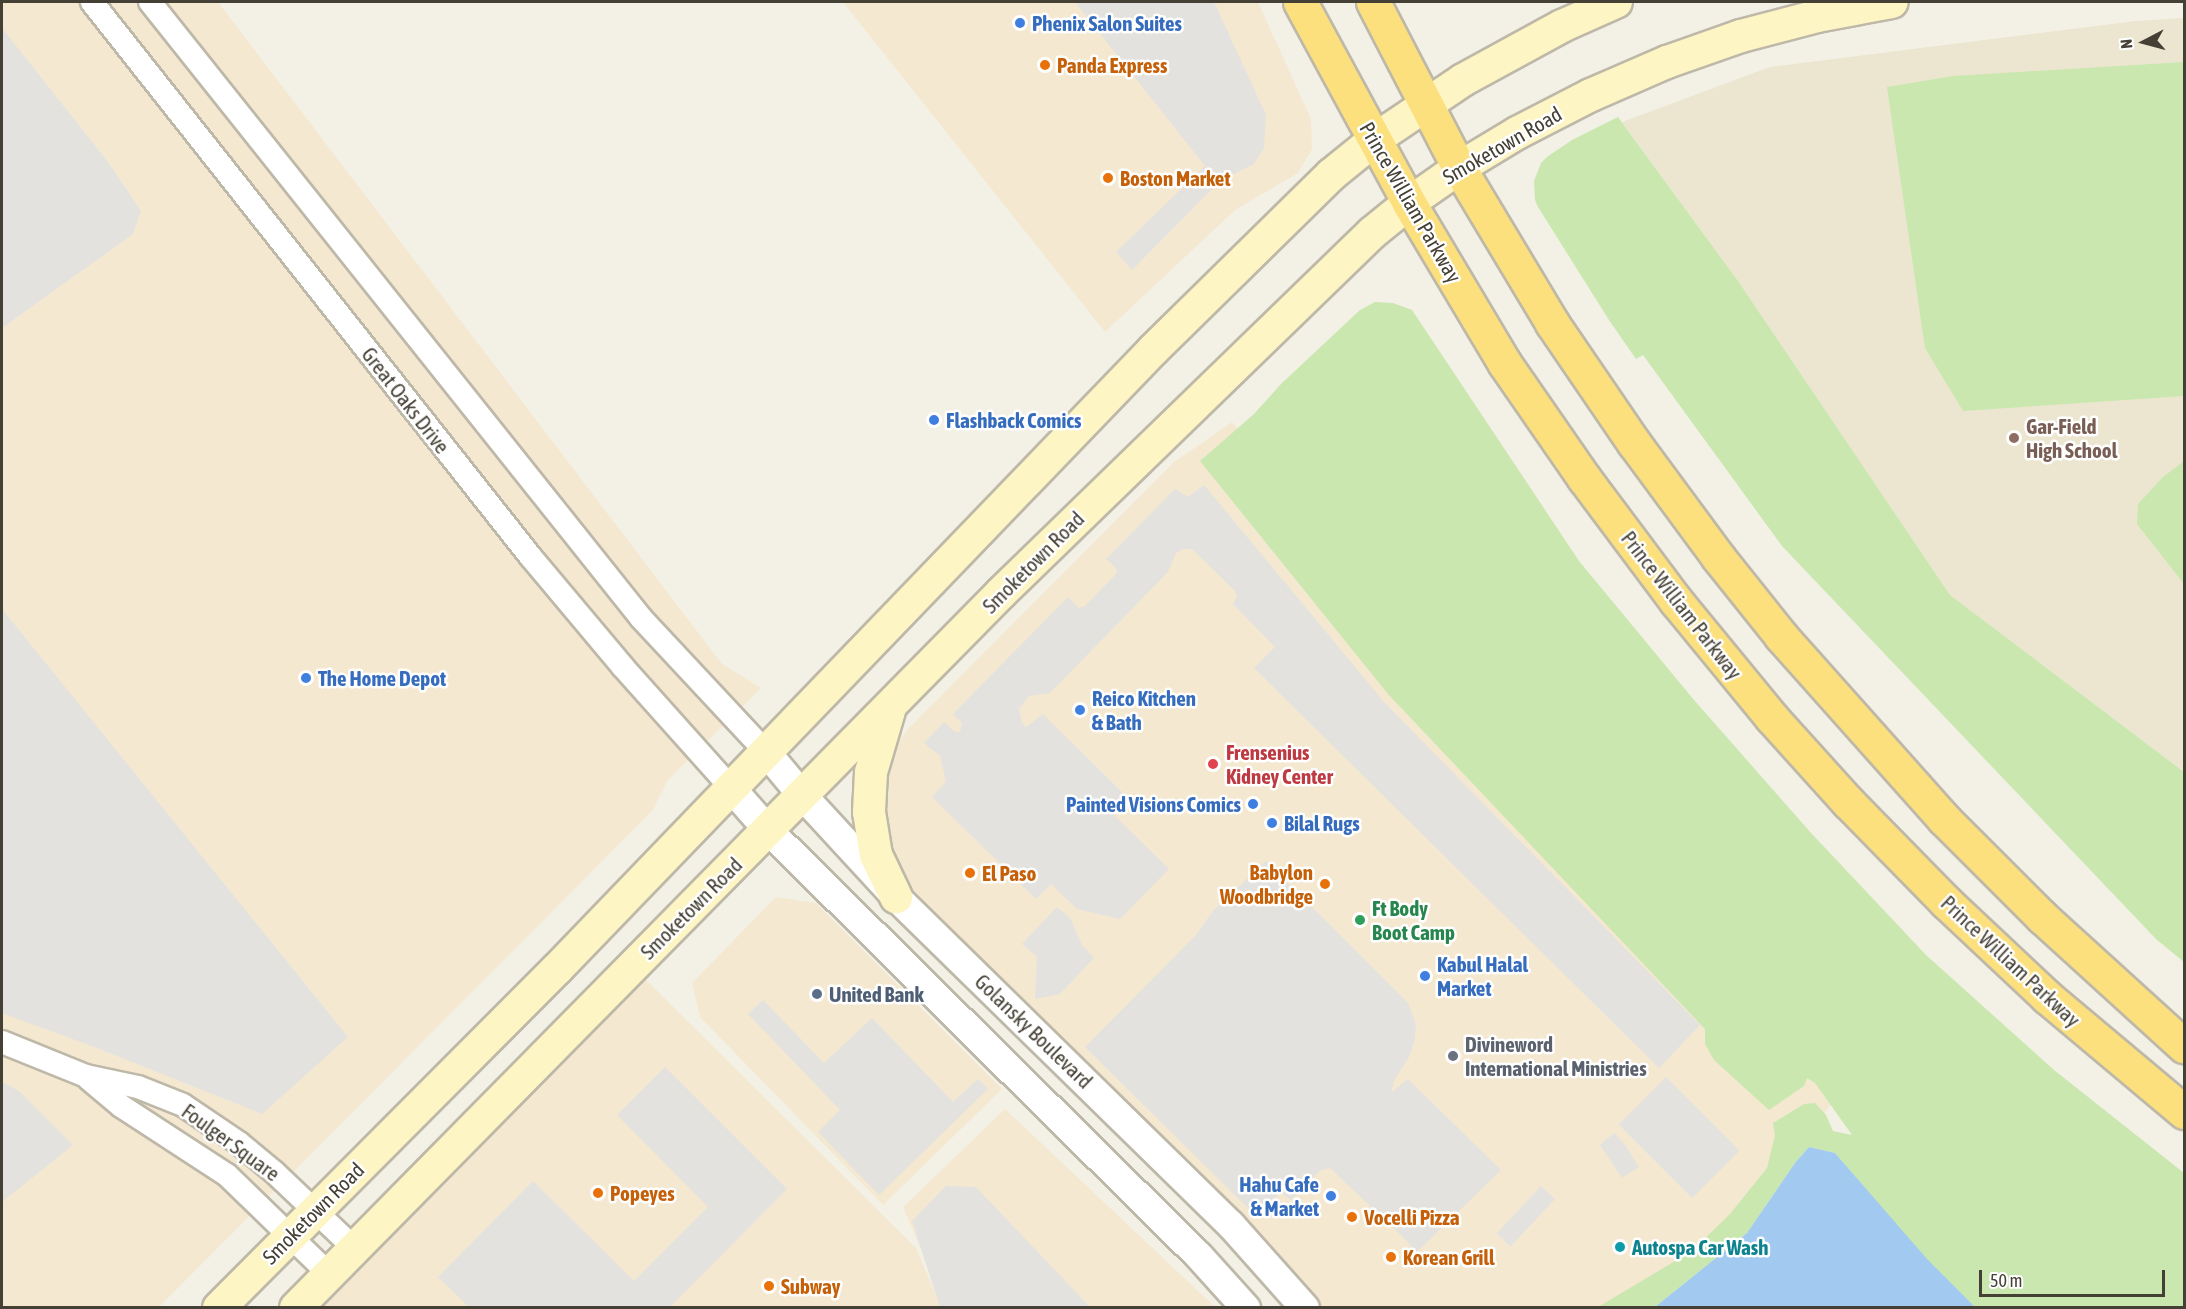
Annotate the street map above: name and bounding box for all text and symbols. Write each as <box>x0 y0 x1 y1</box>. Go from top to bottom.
place label: Phenix Salon Suites <box>1032 10 1182 36</box>
north arrow <box>2114 12 2174 72</box>
marker: Phenix Salon Suites <box>1013 16 1027 30</box>
text: N <box>2117 38 2136 50</box>
place label: Panda Express <box>1057 52 1167 78</box>
marker: Panda Express <box>1038 58 1052 72</box>
street label: Smoketown Road <box>1438 101 1566 189</box>
street label: Prince William Parkway <box>1355 117 1467 287</box>
place label: Boston Market <box>1120 165 1230 191</box>
marker: Boston Market <box>1101 171 1115 185</box>
street label: Great Oaks Drive <box>357 342 455 458</box>
place label: Flashback Comics <box>946 407 1081 433</box>
marker: Flashback Comics <box>927 413 941 427</box>
place label: Gar-Field High School <box>2026 413 2117 463</box>
marker: Gar-Field High School <box>2007 431 2021 445</box>
street label: Smoketown Road <box>977 506 1089 618</box>
street label: Prince William Parkway <box>1616 526 1748 684</box>
place label: The Home Depot <box>318 665 446 691</box>
marker: The Home Depot <box>299 671 313 685</box>
place label: Reico Kitchen & Bath <box>1092 685 1196 735</box>
marker: Reico Kitchen & Bath <box>1073 703 1087 717</box>
place label: Frensenius Kidney Center <box>1226 739 1333 789</box>
marker: Frensenius Kidney Center <box>1204 755 1222 773</box>
place label: Painted Visions Comics <box>1066 791 1241 817</box>
marker: Painted Visions Comics <box>1246 797 1260 811</box>
place label: Bilal Rugs <box>1284 810 1360 836</box>
marker: Bilal Rugs <box>1265 816 1279 830</box>
street label: Smoketown Road <box>635 852 747 964</box>
place label: Babylon Woodbridge <box>1220 859 1313 909</box>
place label: El Paso <box>982 860 1036 886</box>
marker: El Paso <box>963 866 977 880</box>
marker: Babylon Woodbridge <box>1318 877 1332 891</box>
street label: Prince William Parkway <box>1936 890 2086 1032</box>
place label: Ft Body Boot Camp <box>1372 895 1455 945</box>
marker: Ft Body Boot Camp <box>1353 913 1367 927</box>
place label: Kabul Halal Market <box>1437 951 1528 1001</box>
street label: Golansky Boulevard <box>970 969 1098 1093</box>
marker: Kabul Halal Market <box>1418 969 1432 983</box>
place label: United Bank <box>829 981 924 1007</box>
marker: United Bank <box>810 987 824 1001</box>
place label: Divineword International Ministries <box>1465 1031 1647 1081</box>
marker: Divineword International Ministries <box>1446 1049 1460 1063</box>
street label: Foulger Square <box>177 1098 285 1186</box>
street label: Smoketown Road <box>257 1157 369 1269</box>
place label: Hahu Cafe & Market <box>1239 1171 1319 1221</box>
place label: Popeyes <box>610 1180 675 1206</box>
marker: Popeyes <box>591 1186 605 1200</box>
marker: Hahu Cafe & Market <box>1324 1189 1338 1203</box>
place label: Vocelli Pizza <box>1364 1204 1459 1230</box>
marker: Vocelli Pizza <box>1345 1210 1359 1224</box>
place label: Autospa Car Wash <box>1632 1234 1768 1260</box>
marker: Autospa Car Wash <box>1613 1240 1627 1254</box>
place label: Korean Grill <box>1403 1244 1495 1270</box>
marker: Korean Grill <box>1384 1250 1398 1264</box>
scale bar <box>1982 1258 2168 1296</box>
text: 50 m <box>1990 1270 2022 1291</box>
place label: Subway <box>781 1273 840 1299</box>
marker: Subway <box>762 1279 776 1293</box>

